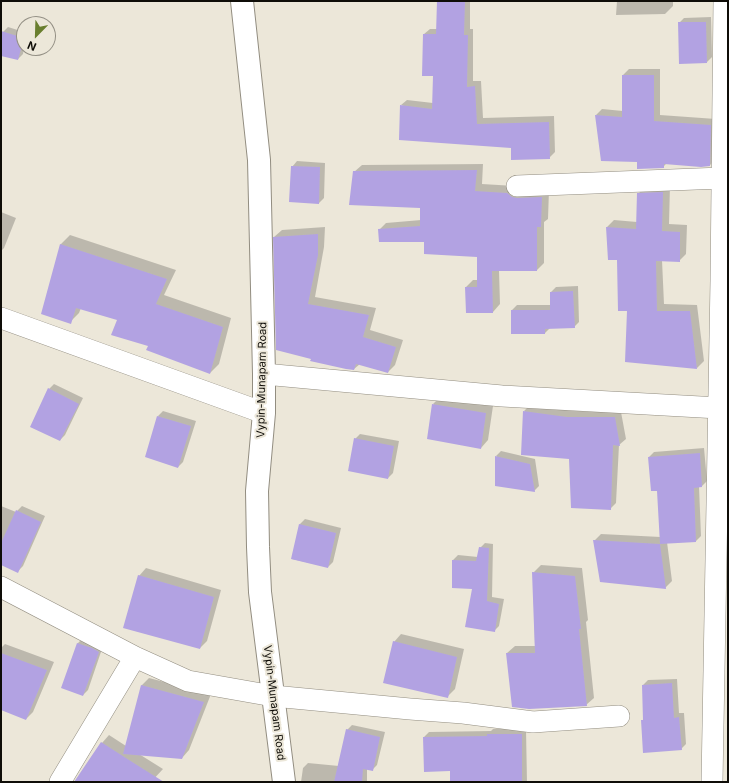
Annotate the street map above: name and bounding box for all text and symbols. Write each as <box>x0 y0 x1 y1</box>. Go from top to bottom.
north arrow <box>16 16 56 56</box>
text: N <box>25 38 38 54</box>
street label: Vypin-Munapam Road <box>254 322 270 438</box>
street label: Vypin-Munapam Road <box>260 645 288 761</box>

